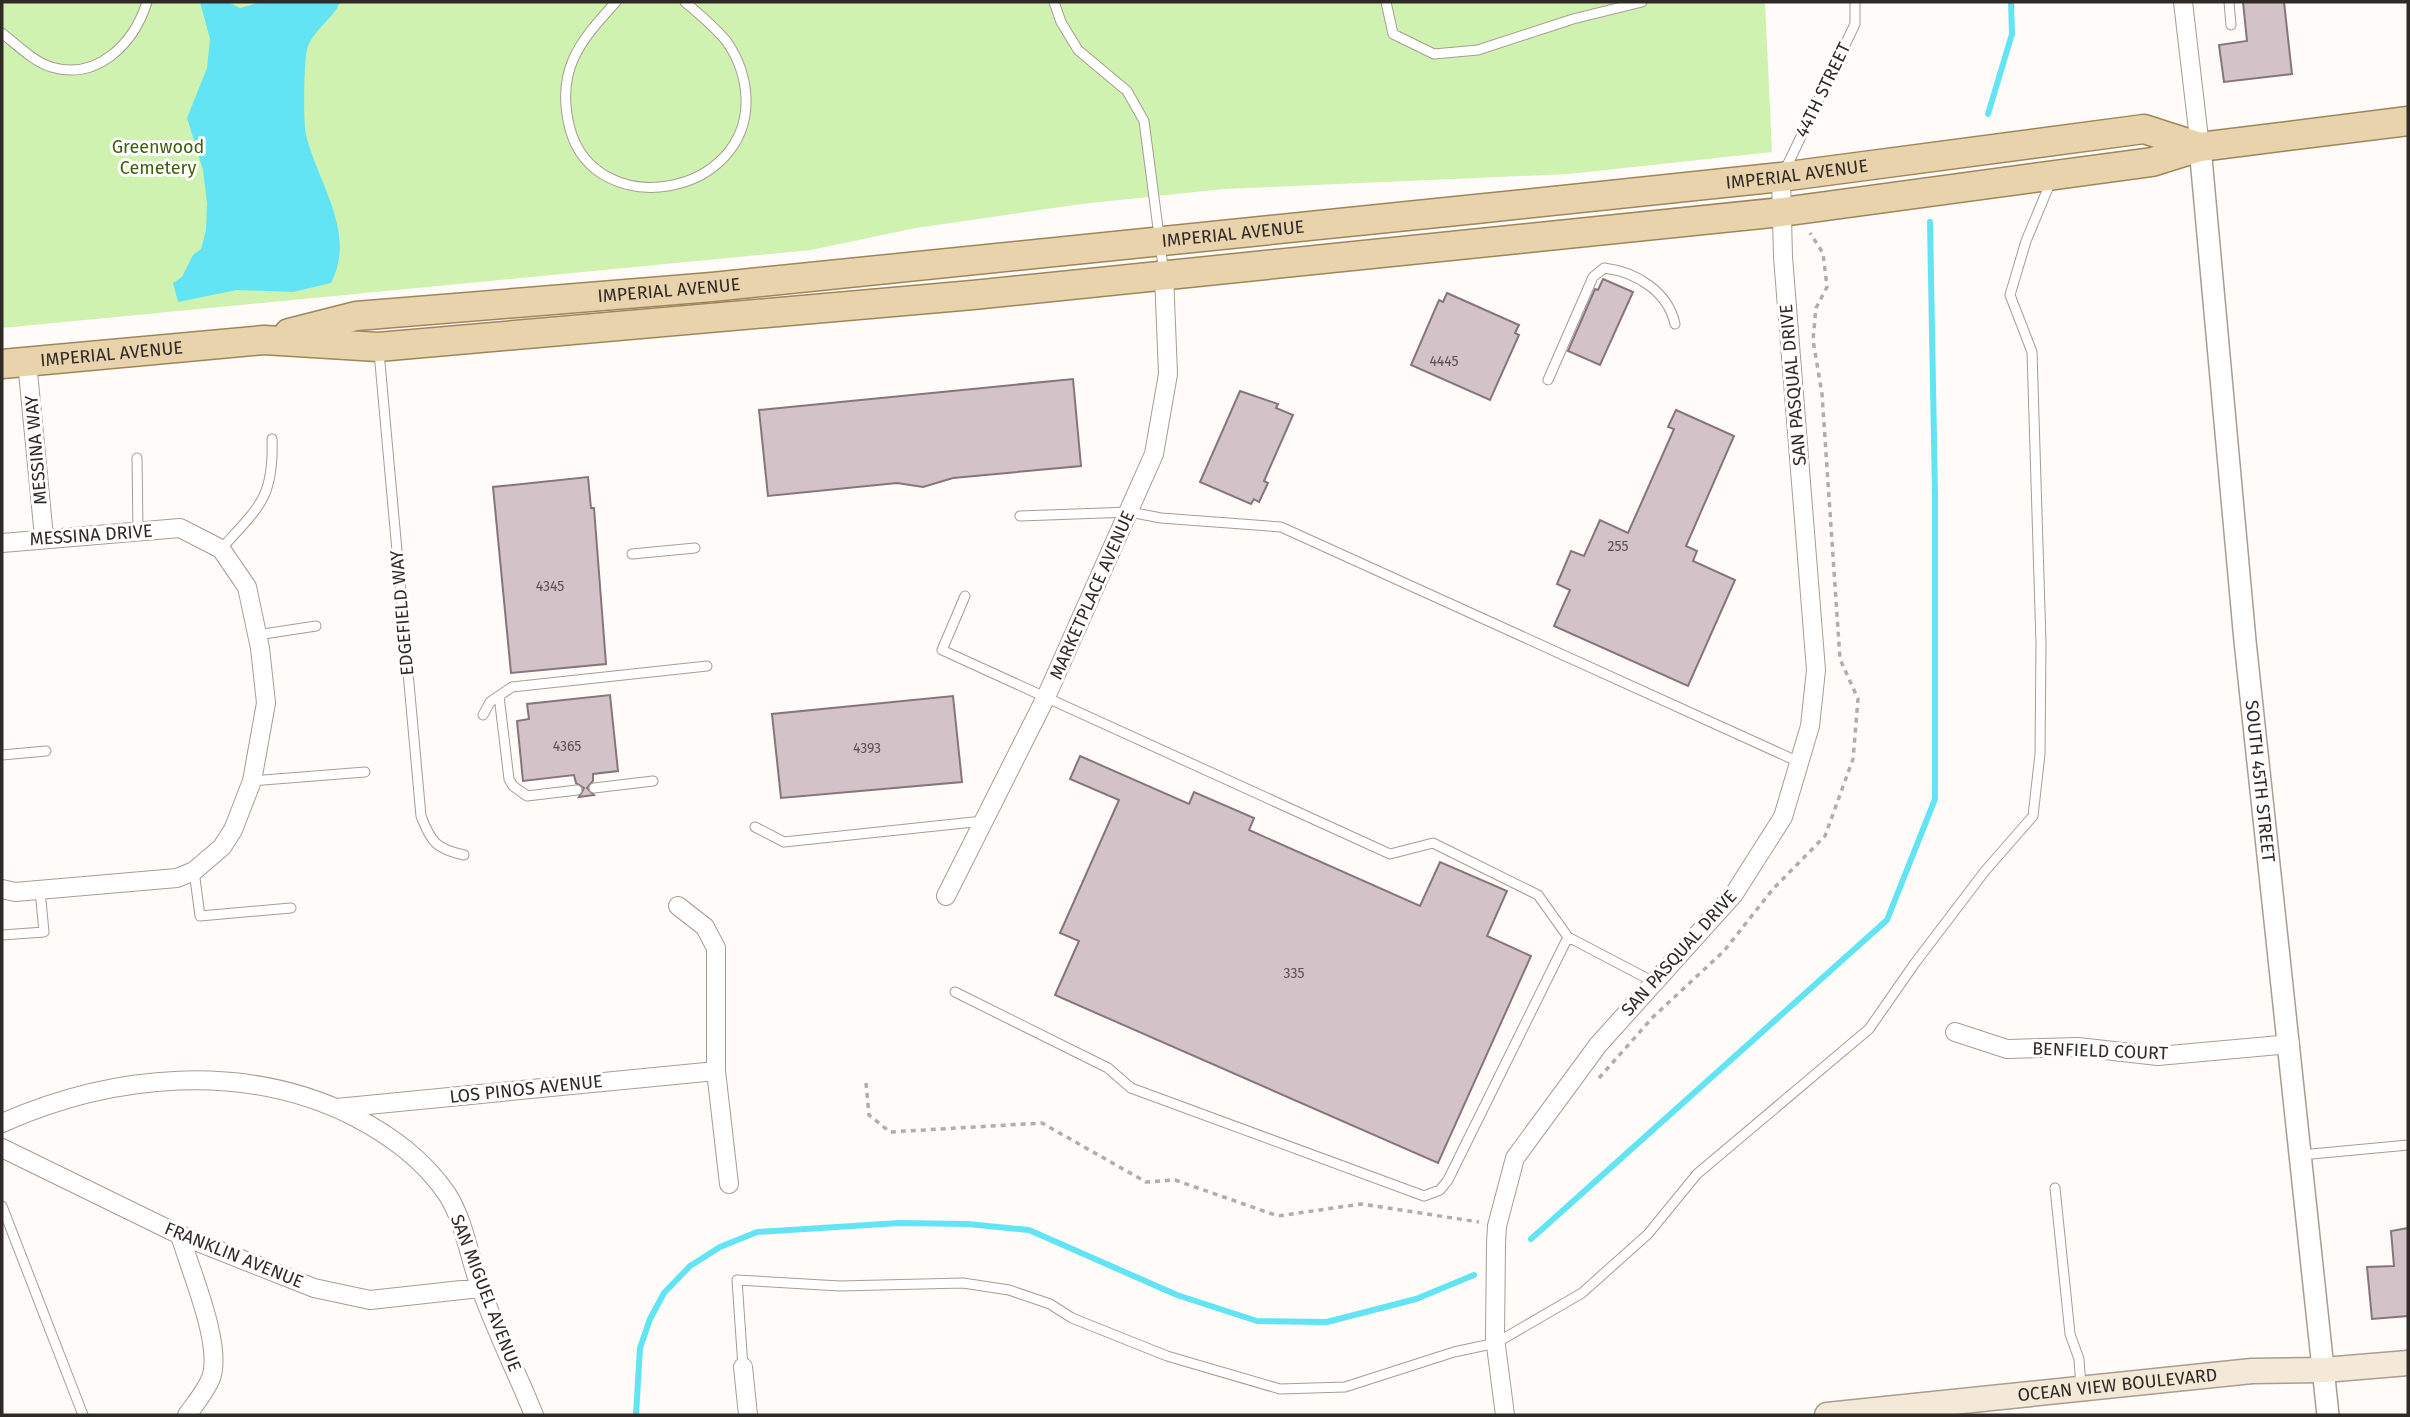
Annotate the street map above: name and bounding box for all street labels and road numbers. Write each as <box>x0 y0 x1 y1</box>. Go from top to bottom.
street label: 44TH STREET <box>1791 38 1856 141</box>
street label: IMPERIAL AVENUE <box>1725 155 1869 194</box>
street label: IMPERIAL AVENUE <box>1161 216 1305 252</box>
street label: IMPERIAL AVENUE <box>597 273 741 307</box>
street label: SAN PASQUAL DRIVE <box>1775 303 1811 467</box>
street label: IMPERIAL AVENUE <box>39 336 184 371</box>
street label: MESSINA WAY <box>20 394 52 506</box>
street label: MARKETPLACE AVENUE <box>1045 507 1139 683</box>
street label: MESSINA DRIVE <box>29 520 153 550</box>
street label: EDGEFIELD WAY <box>386 549 418 676</box>
street label: SOUTH 45TH STREET <box>2240 699 2280 864</box>
street label: SAN PASQUAL DRIVE <box>1617 885 1741 1021</box>
street label: BENFIELD COURT <box>2032 1038 2169 1064</box>
street label: LOS PINOS AVENUE <box>448 1070 604 1108</box>
street label: SAN MIGUEL AVENUE <box>446 1211 526 1375</box>
street label: FRANKLIN AVENUE <box>161 1217 307 1293</box>
street label: OCEAN VIEW BOULEVARD <box>2016 1364 2218 1406</box>

